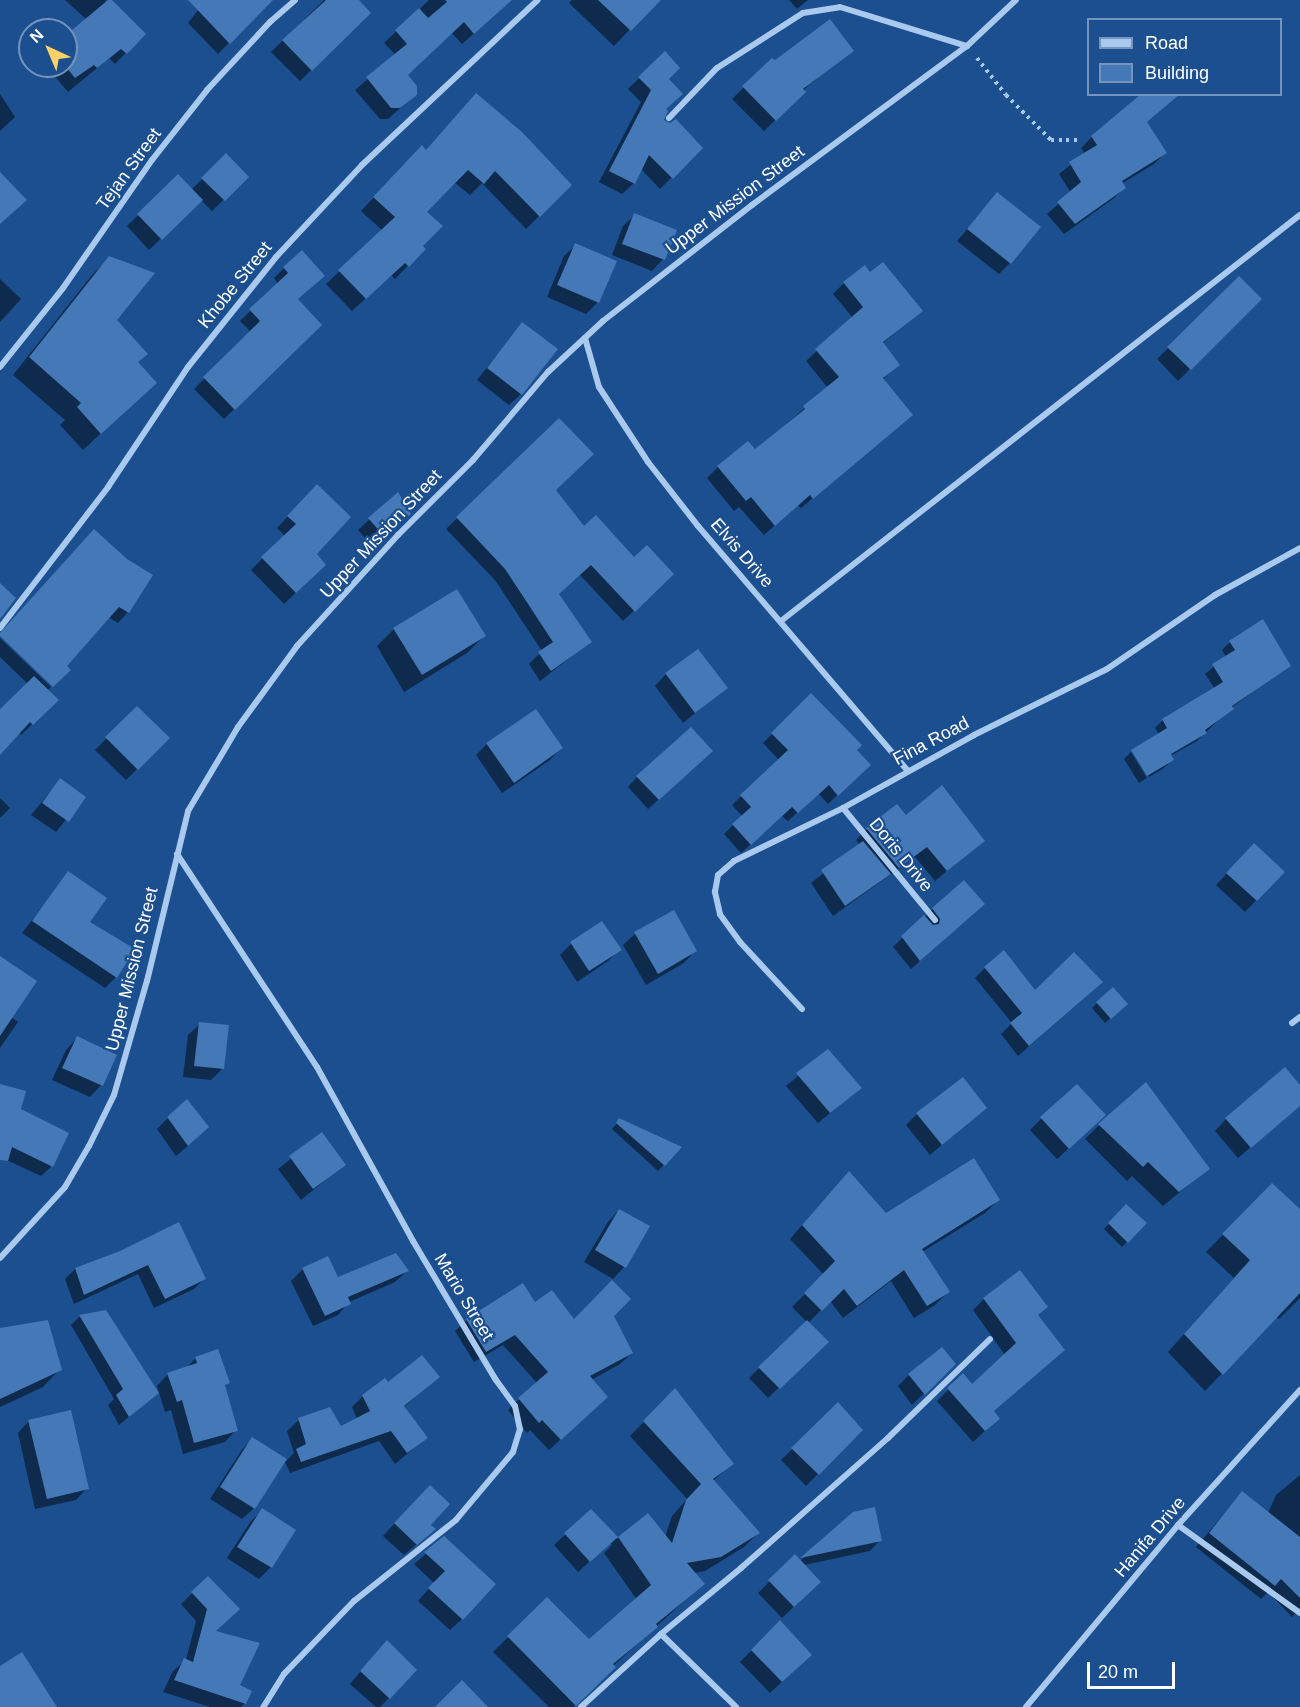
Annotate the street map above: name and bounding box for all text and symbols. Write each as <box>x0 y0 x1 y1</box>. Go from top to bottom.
north arrow <box>18 18 78 78</box>
legend <box>1087 18 1282 96</box>
text: N <box>26 26 47 46</box>
text: Road <box>1145 33 1188 53</box>
text: Building <box>1145 63 1209 83</box>
street label: Tejan Street <box>92 124 166 214</box>
street label: Upper Mission Street <box>661 141 809 259</box>
street label: Khobe Street <box>194 237 276 333</box>
street label: Upper Mission Street <box>316 465 446 603</box>
street label: Elvis Drive <box>706 514 778 592</box>
street label: Fina Road <box>889 712 973 770</box>
street label: Doris Drive <box>865 814 937 896</box>
street label: Upper Mission Street <box>101 885 163 1053</box>
street label: Mario Street <box>429 1249 499 1345</box>
street label: Hanifa Drive <box>1110 1492 1190 1582</box>
scale bar <box>1090 1650 1178 1688</box>
text: 20 m <box>1098 1662 1138 1682</box>

